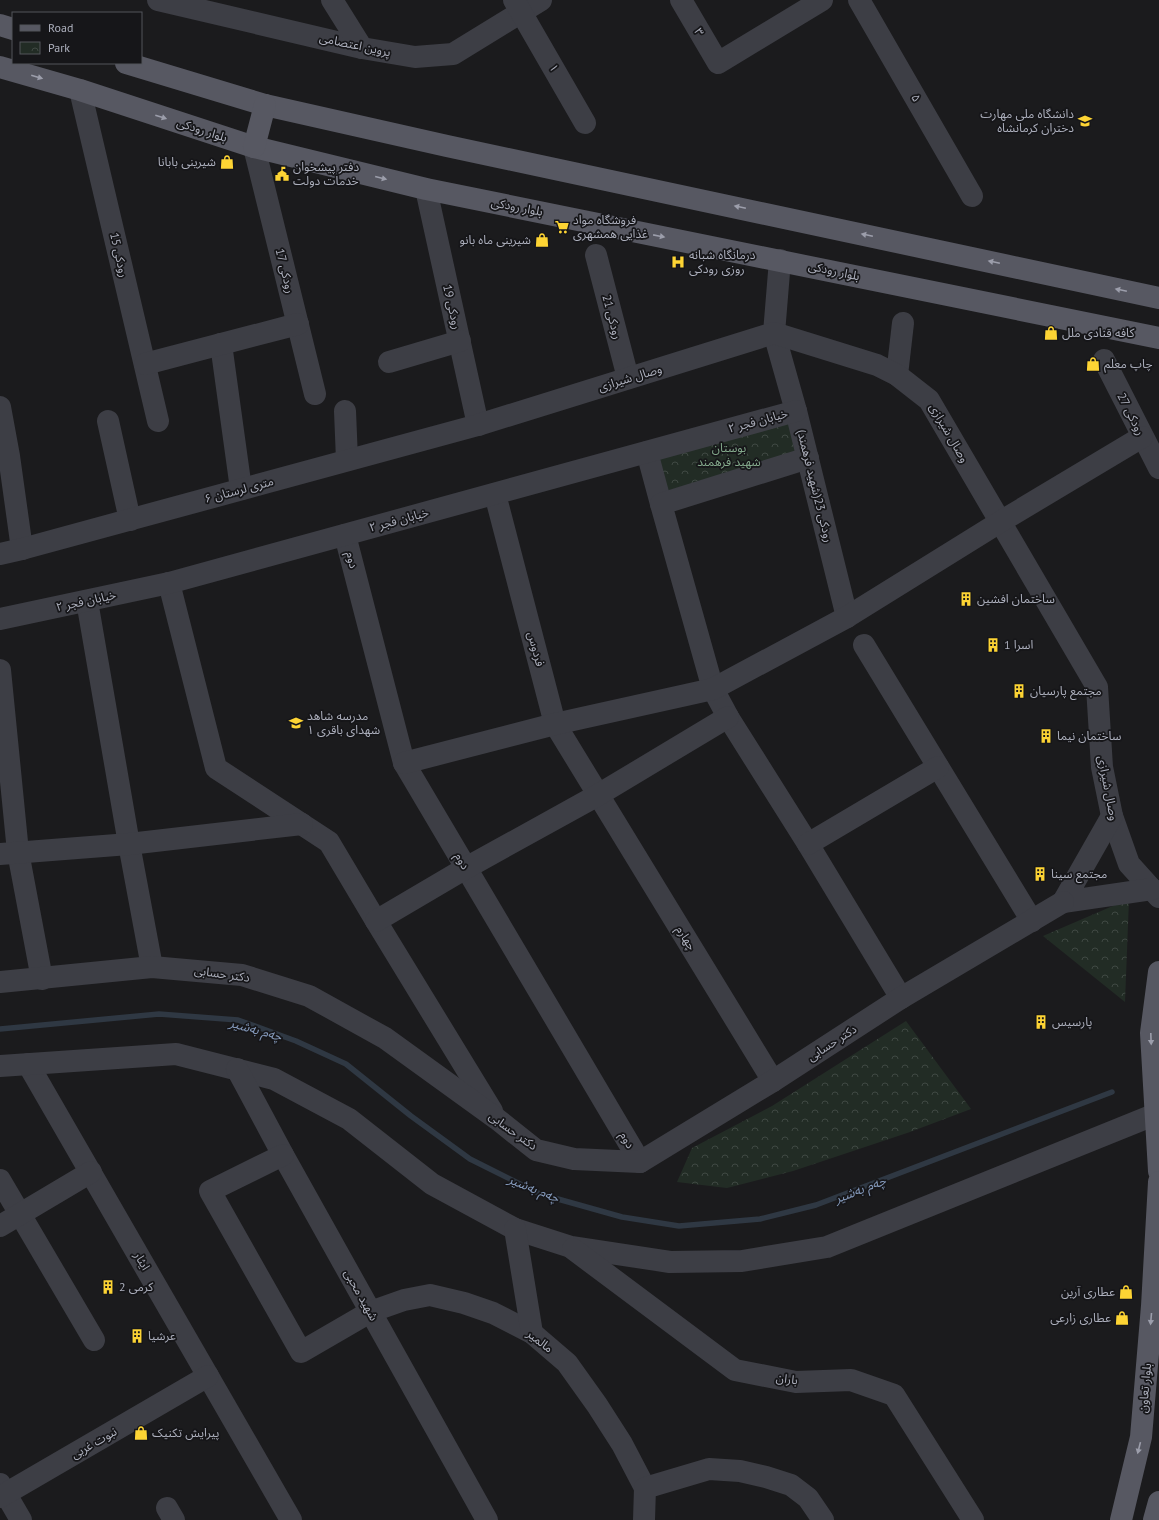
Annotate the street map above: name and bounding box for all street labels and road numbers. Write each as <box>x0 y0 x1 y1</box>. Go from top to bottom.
street label: ۳ <box>691 25 708 39</box>
street label: پروین اعتصامی <box>318 30 392 60</box>
street label: ۱ <box>546 61 563 74</box>
street label: ۵ <box>908 91 925 104</box>
street label: بلوار رودکی <box>175 114 229 145</box>
street label: بلوار رودکی <box>490 194 544 219</box>
street label: رودکی 15 <box>107 231 132 279</box>
street label: رودکی 17 <box>273 247 298 295</box>
street label: بلوار رودکی <box>807 258 861 283</box>
street label: رودکی 19 <box>440 283 465 331</box>
street label: رودکی 21 <box>599 293 626 341</box>
street label: وصال شیرازی <box>596 361 664 394</box>
street label: رودکی 27 <box>1114 390 1148 437</box>
street label: وصال شیرازی <box>926 400 972 465</box>
street label: خیابان فجر ۲ <box>726 405 789 436</box>
street label: رودکی 23(شهید فرهمند) <box>794 428 837 544</box>
street label: ۶ متری لرستان <box>203 473 275 506</box>
street label: خیابان فجر ۲ <box>367 504 430 535</box>
street label: دوم <box>341 550 362 571</box>
street label: خیابان فجر ۲ <box>54 587 117 614</box>
street label: فردوس <box>525 630 548 668</box>
street label: وصال شیرازی <box>1095 754 1122 822</box>
street label: دوم <box>450 850 473 873</box>
street label: چهارم <box>671 923 700 954</box>
street label: دکتر حسابی <box>193 962 251 985</box>
street label: دکتر حسابی <box>804 1021 860 1064</box>
street label: دکتر حسابی <box>486 1108 541 1153</box>
street label: دوم <box>615 1129 638 1152</box>
street label: ایثار <box>131 1248 154 1273</box>
street label: شهید محبی <box>341 1266 382 1323</box>
street label: مالمیر <box>523 1325 556 1356</box>
street label: بلوار تعاون <box>1135 1362 1154 1413</box>
street label: باران <box>775 1370 799 1387</box>
street label: نبوت غربی <box>68 1423 119 1462</box>

